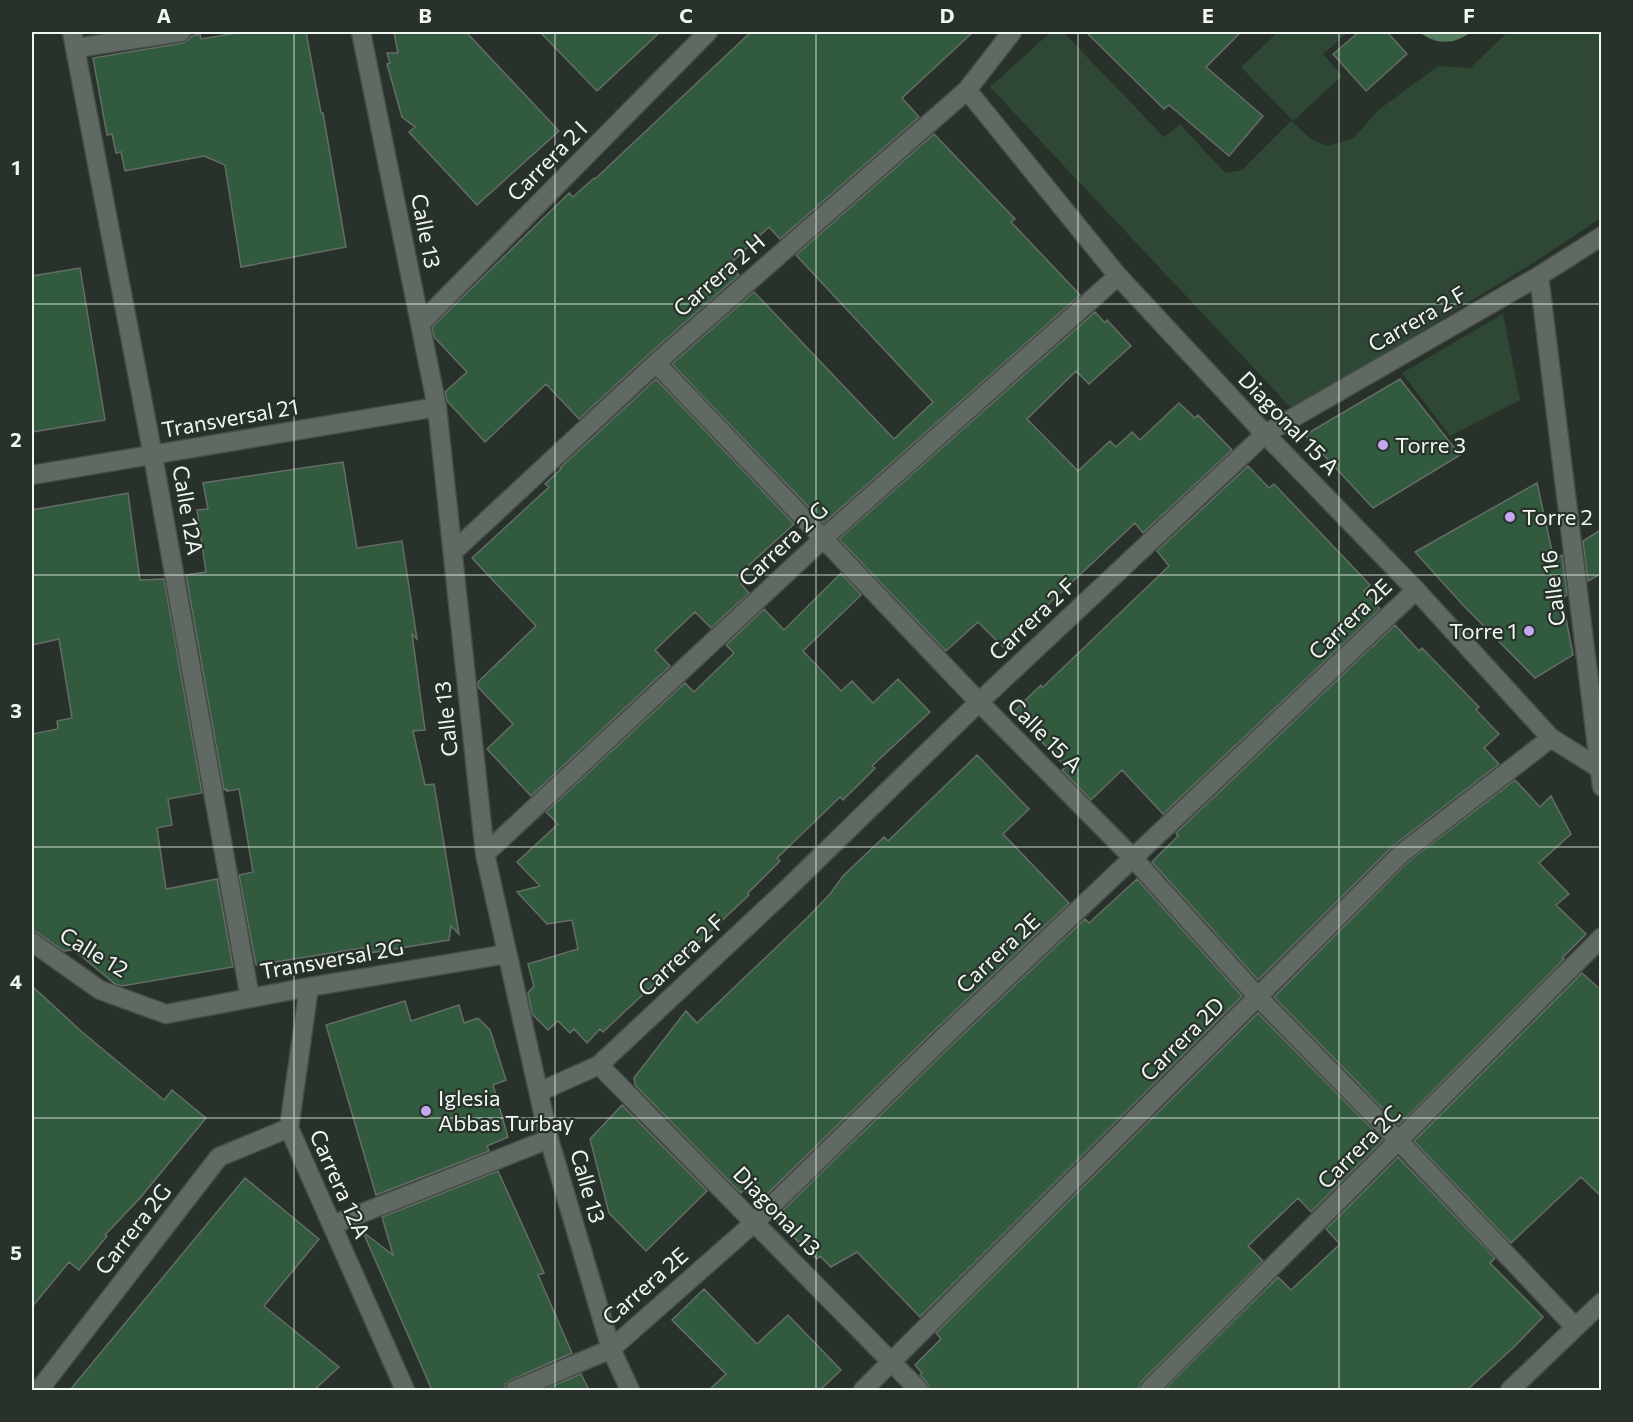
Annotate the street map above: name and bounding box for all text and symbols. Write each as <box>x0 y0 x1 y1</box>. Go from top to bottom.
text: A <box>157 3 171 27</box>
text: B <box>418 3 432 27</box>
text: C <box>679 3 693 27</box>
text: D <box>940 3 954 27</box>
text: E <box>1202 3 1214 27</box>
text: F <box>1463 3 1475 27</box>
street label: Carrera 2 I <box>501 115 592 206</box>
text: 1 <box>11 155 21 179</box>
street label: Calle 13 <box>406 191 447 271</box>
street label: Carrera 2 H <box>667 228 770 322</box>
street label: Carrera 2 F <box>1363 280 1471 357</box>
street label: Diagonal 15 A <box>1233 365 1345 480</box>
street label: Transversal 21 <box>159 392 300 443</box>
text: 2 <box>10 427 22 451</box>
place label: Torre 3 <box>1395 431 1466 458</box>
marker: Torre 3 <box>1376 438 1390 452</box>
street label: Calle 12A <box>167 463 210 557</box>
street label: Carrera 2 G <box>732 495 833 592</box>
place label: Torre 2 <box>1522 503 1593 530</box>
marker: Torre 2 <box>1503 510 1517 524</box>
street label: Calle 16 <box>1534 549 1571 628</box>
street label: Carrera 2 F <box>983 572 1081 666</box>
street label: Carrera 2E <box>1303 572 1397 665</box>
place label: Torre 1 <box>1449 617 1517 644</box>
marker: Torre 1 <box>1522 624 1536 638</box>
street label: Calle 13 <box>428 680 463 758</box>
street label: Calle 15 A <box>1002 692 1088 778</box>
text: 3 <box>10 698 22 722</box>
street label: Carrera 2E <box>950 907 1045 998</box>
street label: Carrera 2 F <box>632 908 730 1002</box>
street label: Calle 12 <box>55 921 133 983</box>
street label: Transversal 2G <box>258 933 406 984</box>
text: 4 <box>10 969 22 993</box>
street label: Carrera 2D <box>1134 991 1229 1086</box>
place label: Iglesia Abbas Turbay <box>438 1084 574 1136</box>
street label: Carrera 2C <box>1311 1099 1406 1194</box>
marker: Iglesia Abbas Turbay <box>419 1104 433 1118</box>
street label: Carrera 12A <box>304 1125 376 1242</box>
street label: Calle 13 <box>565 1146 612 1226</box>
street label: Diagonal 13 <box>728 1160 827 1261</box>
street label: Carrera 2G <box>89 1178 176 1280</box>
text: 5 <box>10 1240 22 1264</box>
street label: Carrera 2E <box>596 1241 693 1330</box>

